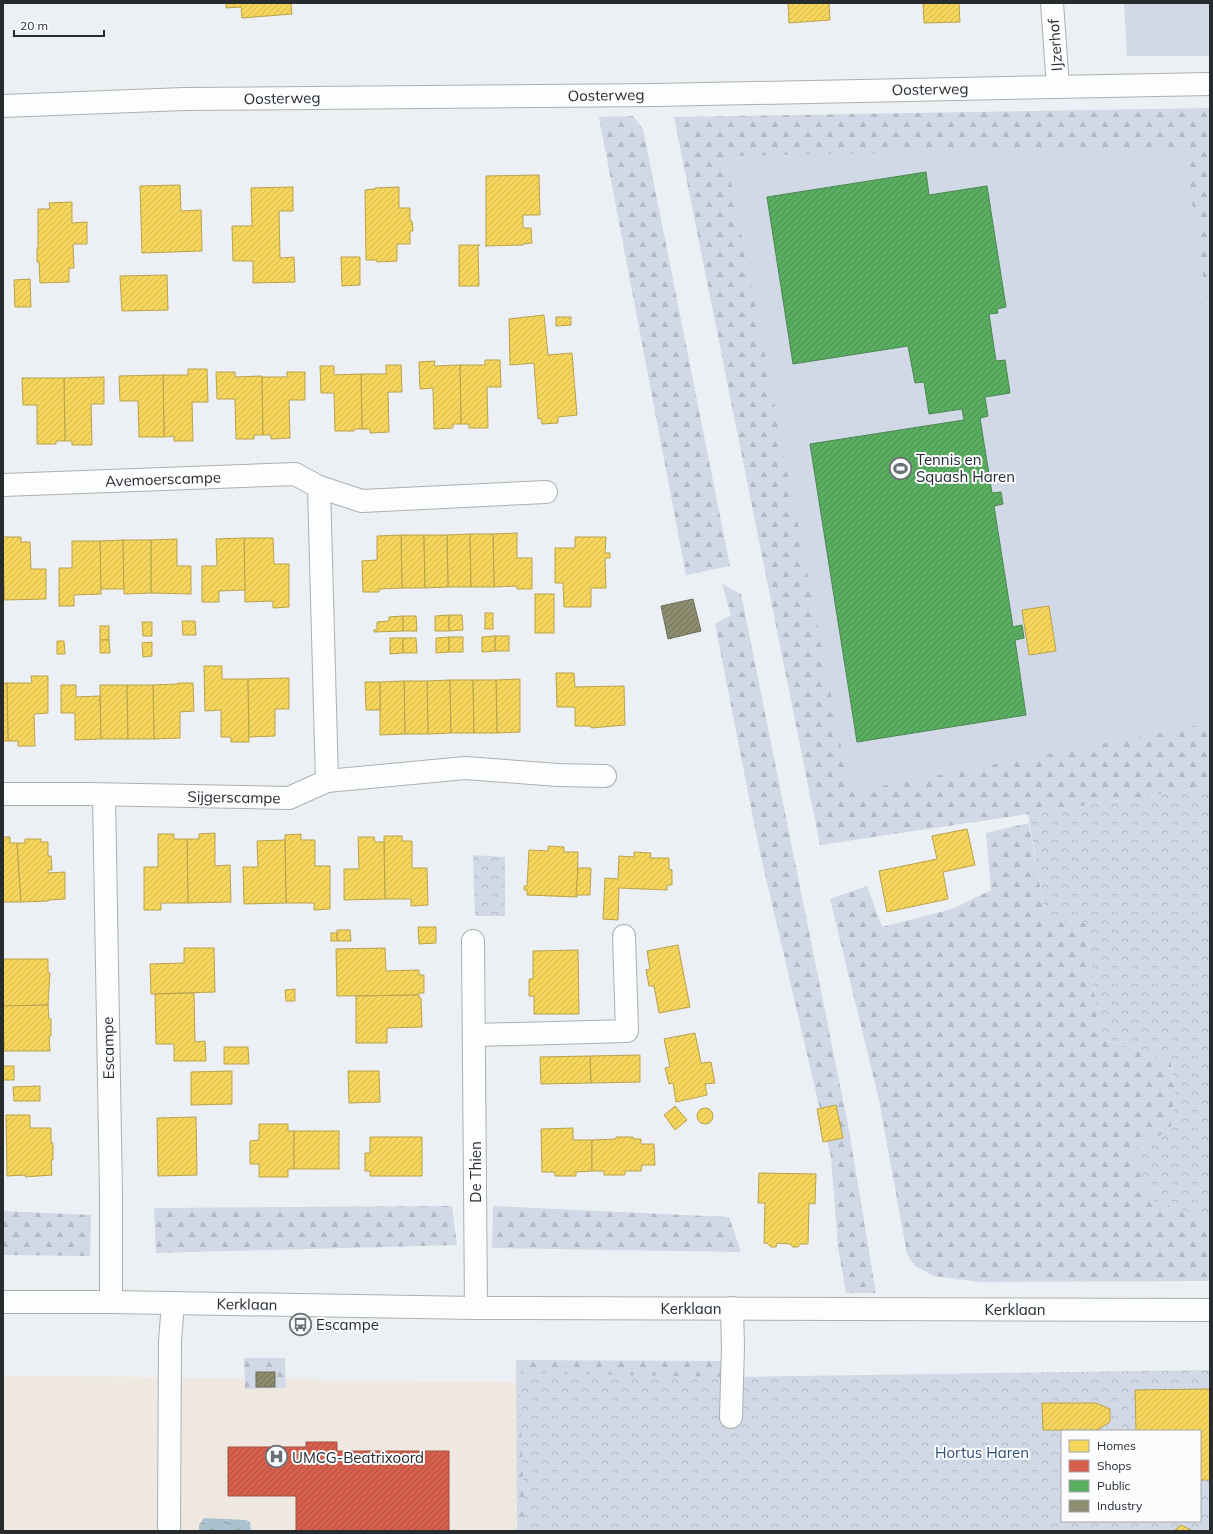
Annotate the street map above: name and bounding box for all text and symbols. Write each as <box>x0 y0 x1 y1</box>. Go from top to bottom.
scale bar <box>14 12 104 38</box>
street label: IJzerhof <box>1044 17 1066 72</box>
text: 20 m <box>20 18 48 33</box>
street label: Oosterweg <box>891 79 969 99</box>
street label: Oosterweg <box>567 85 645 105</box>
street label: Oosterweg <box>243 88 321 108</box>
place label: Tennis en Squash Haren <box>916 450 1015 486</box>
sports icon: Tennis en Squash Haren <box>888 455 914 481</box>
street label: Avemoerscampe <box>105 467 221 491</box>
street label: Sijgerscampe <box>187 787 281 807</box>
street label: Escampe <box>98 1016 118 1080</box>
street label: De Thien <box>466 1141 485 1203</box>
street label: Kerklaan <box>216 1294 278 1314</box>
street label: Kerklaan <box>660 1299 722 1318</box>
street label: Kerklaan <box>984 1300 1046 1319</box>
bus stop icon: Escampe <box>287 1311 313 1337</box>
place label: Escampe <box>316 1315 379 1334</box>
legend <box>1061 1430 1201 1522</box>
text: Homes <box>1097 1438 1136 1453</box>
park label: Hortus Haren <box>935 1443 1029 1462</box>
hospital icon: UMCG-Beatrixoord <box>263 1444 289 1470</box>
place label: UMCG-Beatrixoord <box>292 1448 424 1467</box>
text: Shops <box>1097 1458 1132 1473</box>
text: Public <box>1097 1478 1131 1493</box>
text: Industry <box>1097 1498 1143 1513</box>

